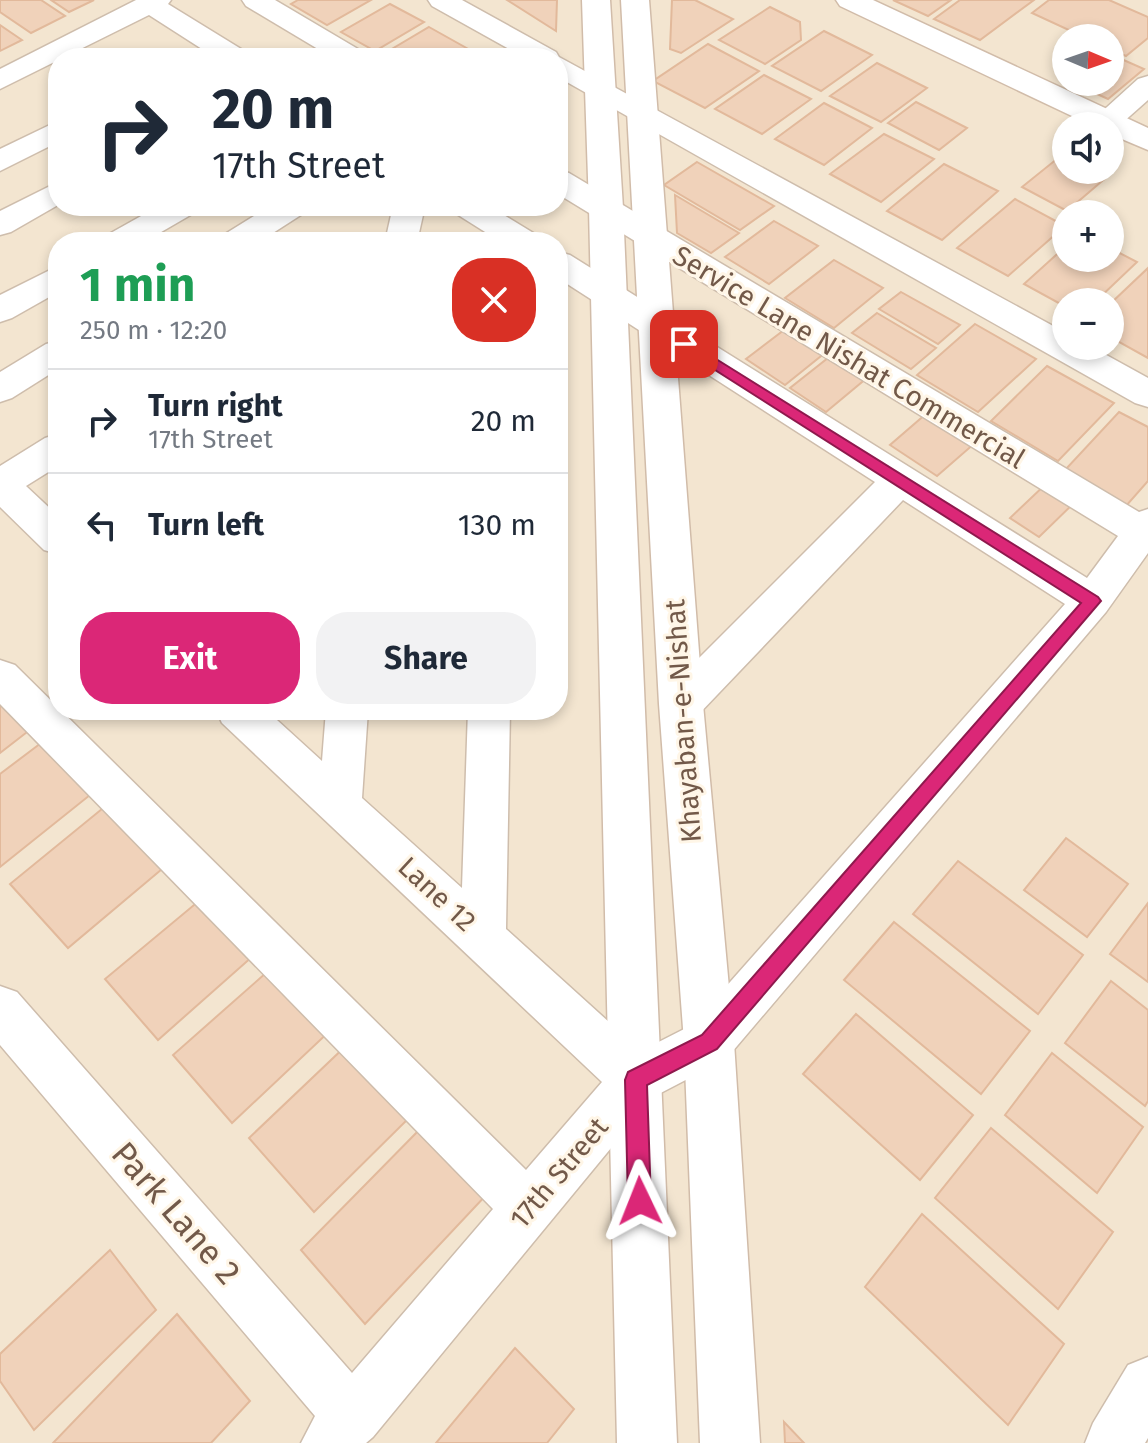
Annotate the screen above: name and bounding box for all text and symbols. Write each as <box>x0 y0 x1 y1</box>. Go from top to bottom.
north arrow <box>1052 24 1124 96</box>
map controls <box>1052 24 1124 360</box>
text: 20 m <box>212 76 334 143</box>
icon: right <box>80 80 184 184</box>
button: sound <box>1052 112 1124 184</box>
text: 17th Street <box>212 144 385 188</box>
button: + <box>1052 200 1124 272</box>
street label: Service Lane Nishat Commercial <box>667 239 1031 475</box>
text: 1 min <box>80 256 195 314</box>
button: close <box>452 258 536 342</box>
button: − <box>1052 288 1124 360</box>
pin <box>650 310 718 378</box>
text: 250 m · 12:20 <box>80 315 227 346</box>
icon: arrive <box>662 322 706 366</box>
text: Turn right <box>148 388 283 424</box>
icon: right <box>80 399 124 443</box>
text: 20 m <box>471 403 536 439</box>
text: 17th Street <box>148 424 273 455</box>
icon: left <box>80 503 124 547</box>
text: Turn left <box>148 507 264 543</box>
text: 130 m <box>458 507 536 543</box>
street label: Khayaban-e-Nishat <box>658 597 708 844</box>
button: Exit <box>80 612 300 704</box>
button: Share <box>316 612 536 704</box>
street label: Lane 12 <box>391 850 483 938</box>
street label: 17th Street <box>503 1110 615 1235</box>
street label: Park Lane 2 <box>103 1133 249 1293</box>
position arrow <box>598 1159 682 1243</box>

